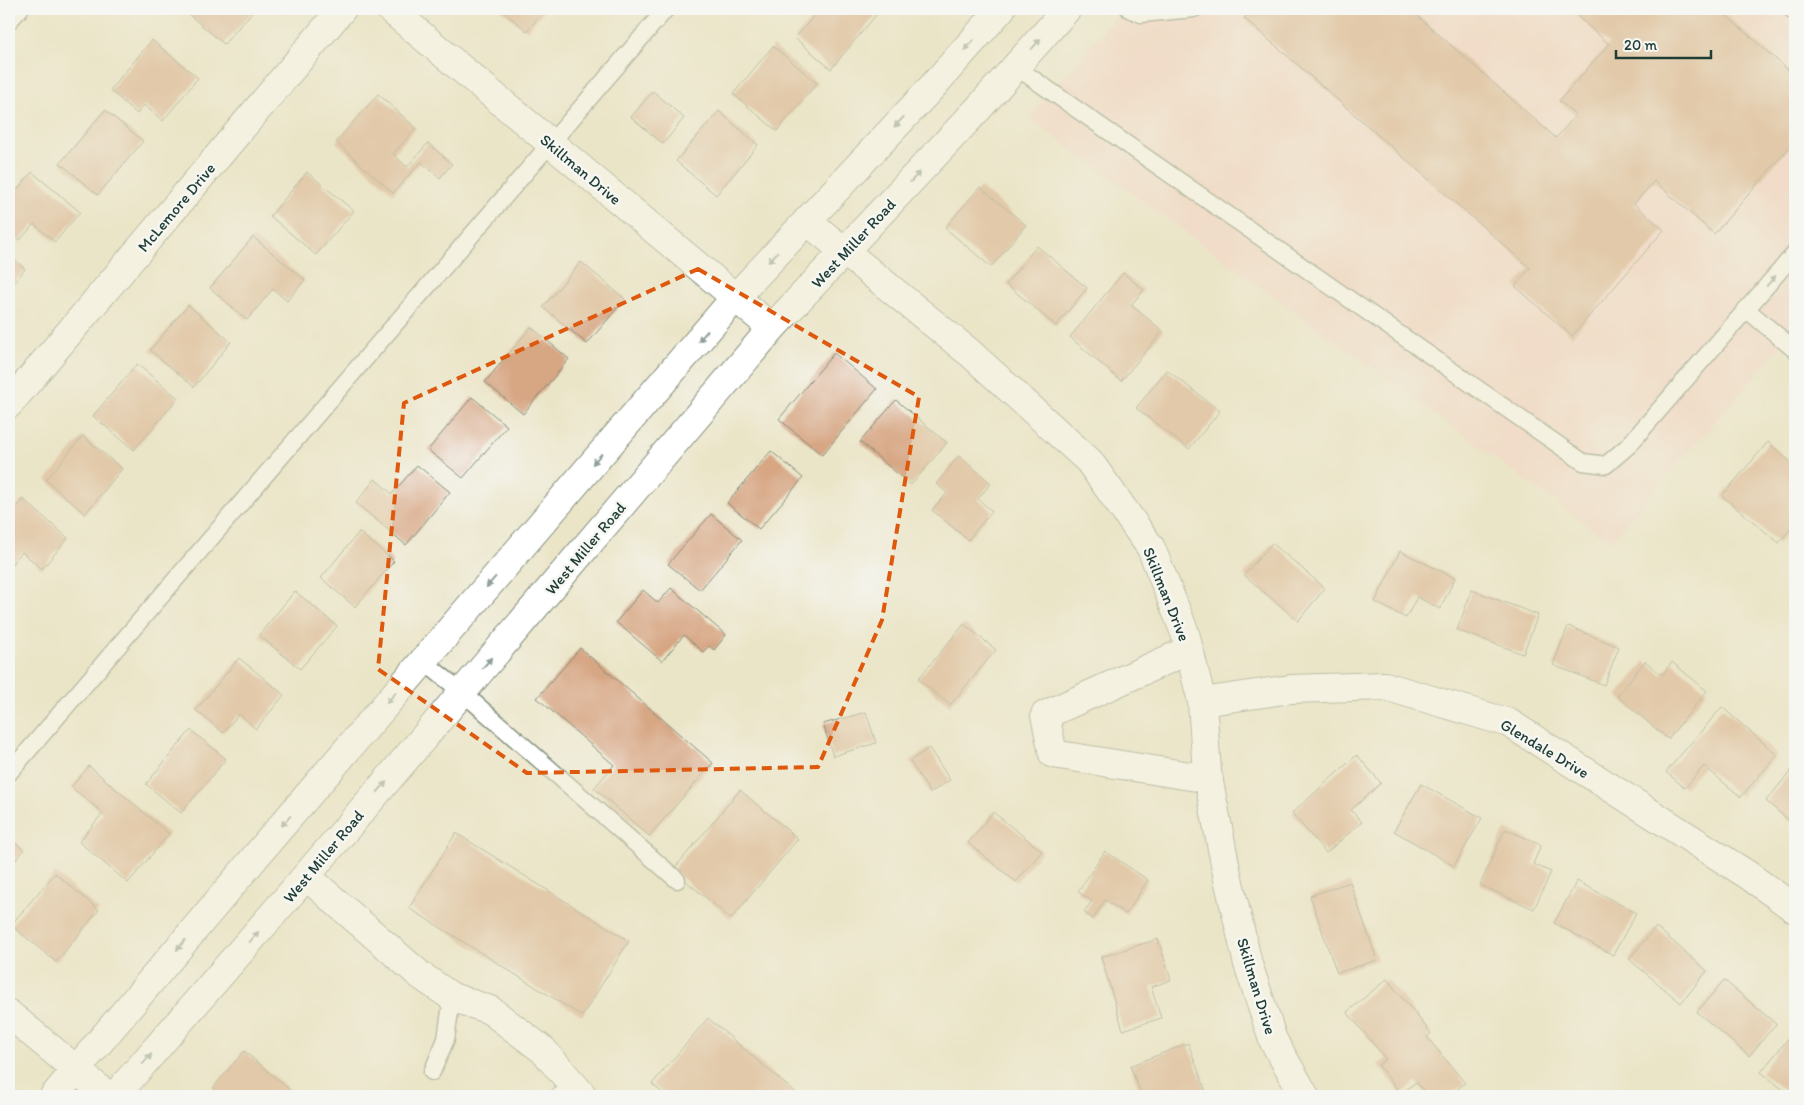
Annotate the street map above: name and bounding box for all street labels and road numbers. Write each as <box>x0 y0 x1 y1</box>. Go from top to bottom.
street label: Skillman Drive <box>536 130 625 209</box>
street label: McLemore Drive <box>134 159 219 256</box>
street label: West Miller Road <box>807 195 900 292</box>
street label: West Miller Road <box>541 498 630 599</box>
street label: Skillman Drive <box>1139 544 1194 644</box>
street label: Glendale Drive <box>1497 715 1592 782</box>
street label: West Miller Road <box>279 806 368 907</box>
street label: Skillman Drive <box>1233 936 1280 1037</box>

